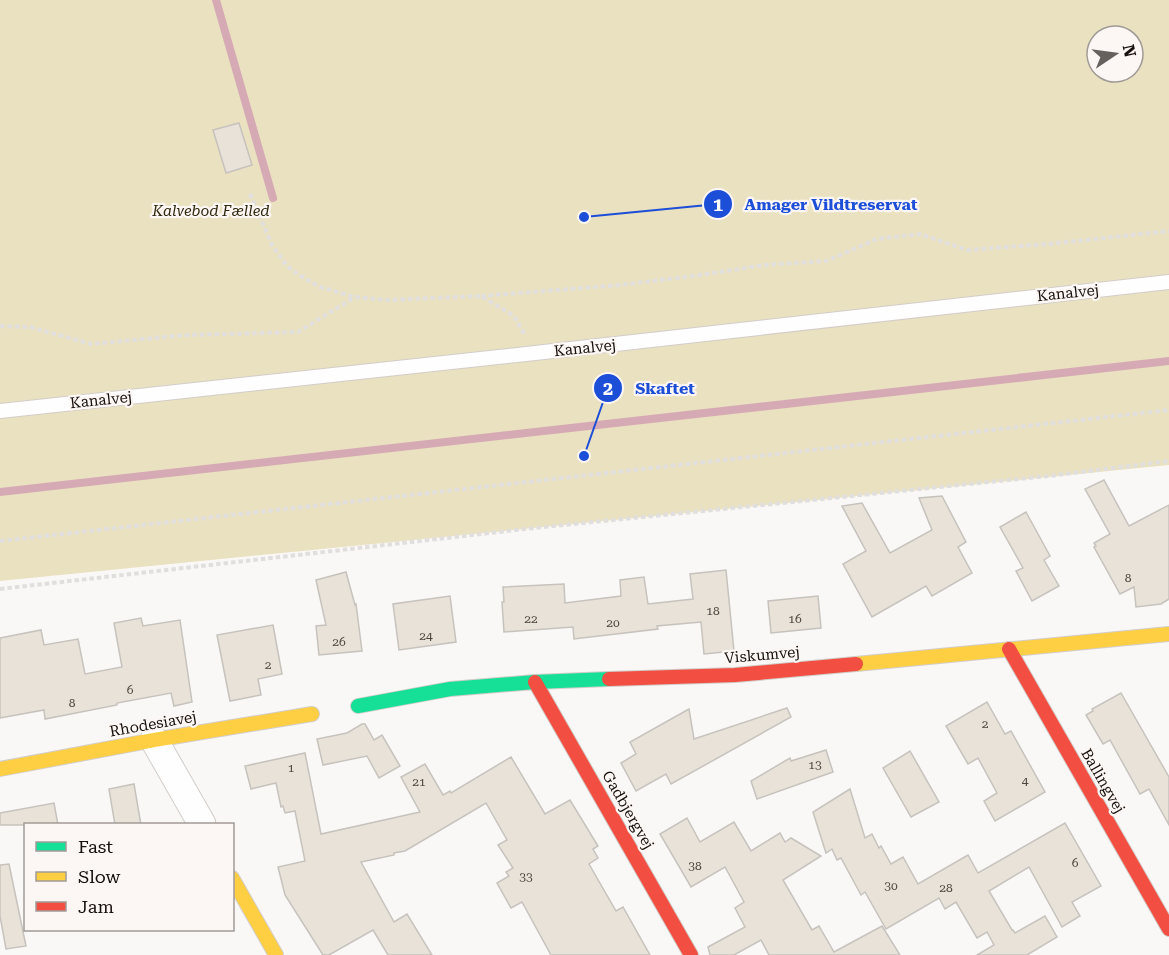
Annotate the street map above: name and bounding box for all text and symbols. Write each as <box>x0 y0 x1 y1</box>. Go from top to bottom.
north arrow <box>1085 24 1145 84</box>
text: N <box>1118 43 1140 59</box>
callout: Amager Vildtreservat <box>703 187 929 221</box>
text: 1 <box>713 194 723 215</box>
text: Amager Vildtreservat <box>745 195 918 214</box>
park label: Kalvebod Fælled <box>151 202 270 220</box>
street label: Kanalvej <box>1036 281 1100 305</box>
street label: Kanalvej <box>553 336 617 360</box>
callout: Skaftet <box>593 371 707 405</box>
text: 2 <box>603 378 613 399</box>
text: Skaftet <box>635 379 695 398</box>
street label: Kanalvej <box>69 388 133 412</box>
house number: 8 <box>1125 571 1132 585</box>
house number: 18 <box>706 604 720 618</box>
house number: 22 <box>524 612 538 626</box>
house number: 16 <box>788 612 802 626</box>
house number: 20 <box>606 616 620 630</box>
house number: 24 <box>419 629 433 643</box>
house number: 26 <box>332 635 346 649</box>
street label: Viskumvej <box>723 643 801 667</box>
house number: 2 <box>265 658 272 672</box>
house number: 6 <box>127 683 134 697</box>
house number: 8 <box>69 696 76 710</box>
street label: Rhodesiavej <box>108 708 198 740</box>
house number: 2 <box>982 717 989 731</box>
street label: Ballingvej <box>1077 745 1129 817</box>
house number: 13 <box>808 758 822 772</box>
house number: 1 <box>288 761 295 775</box>
street label: Gadbjergvej <box>598 768 658 852</box>
house number: 4 <box>1022 774 1029 788</box>
house number: 21 <box>412 775 426 789</box>
legend <box>24 823 234 931</box>
text: Fast <box>78 836 113 857</box>
house number: 6 <box>1072 856 1079 870</box>
house number: 38 <box>688 859 702 873</box>
text: Slow <box>78 866 120 887</box>
house number: 33 <box>519 870 533 884</box>
house number: 30 <box>884 879 898 893</box>
house number: 28 <box>939 881 953 895</box>
text: Jam <box>78 896 114 917</box>

